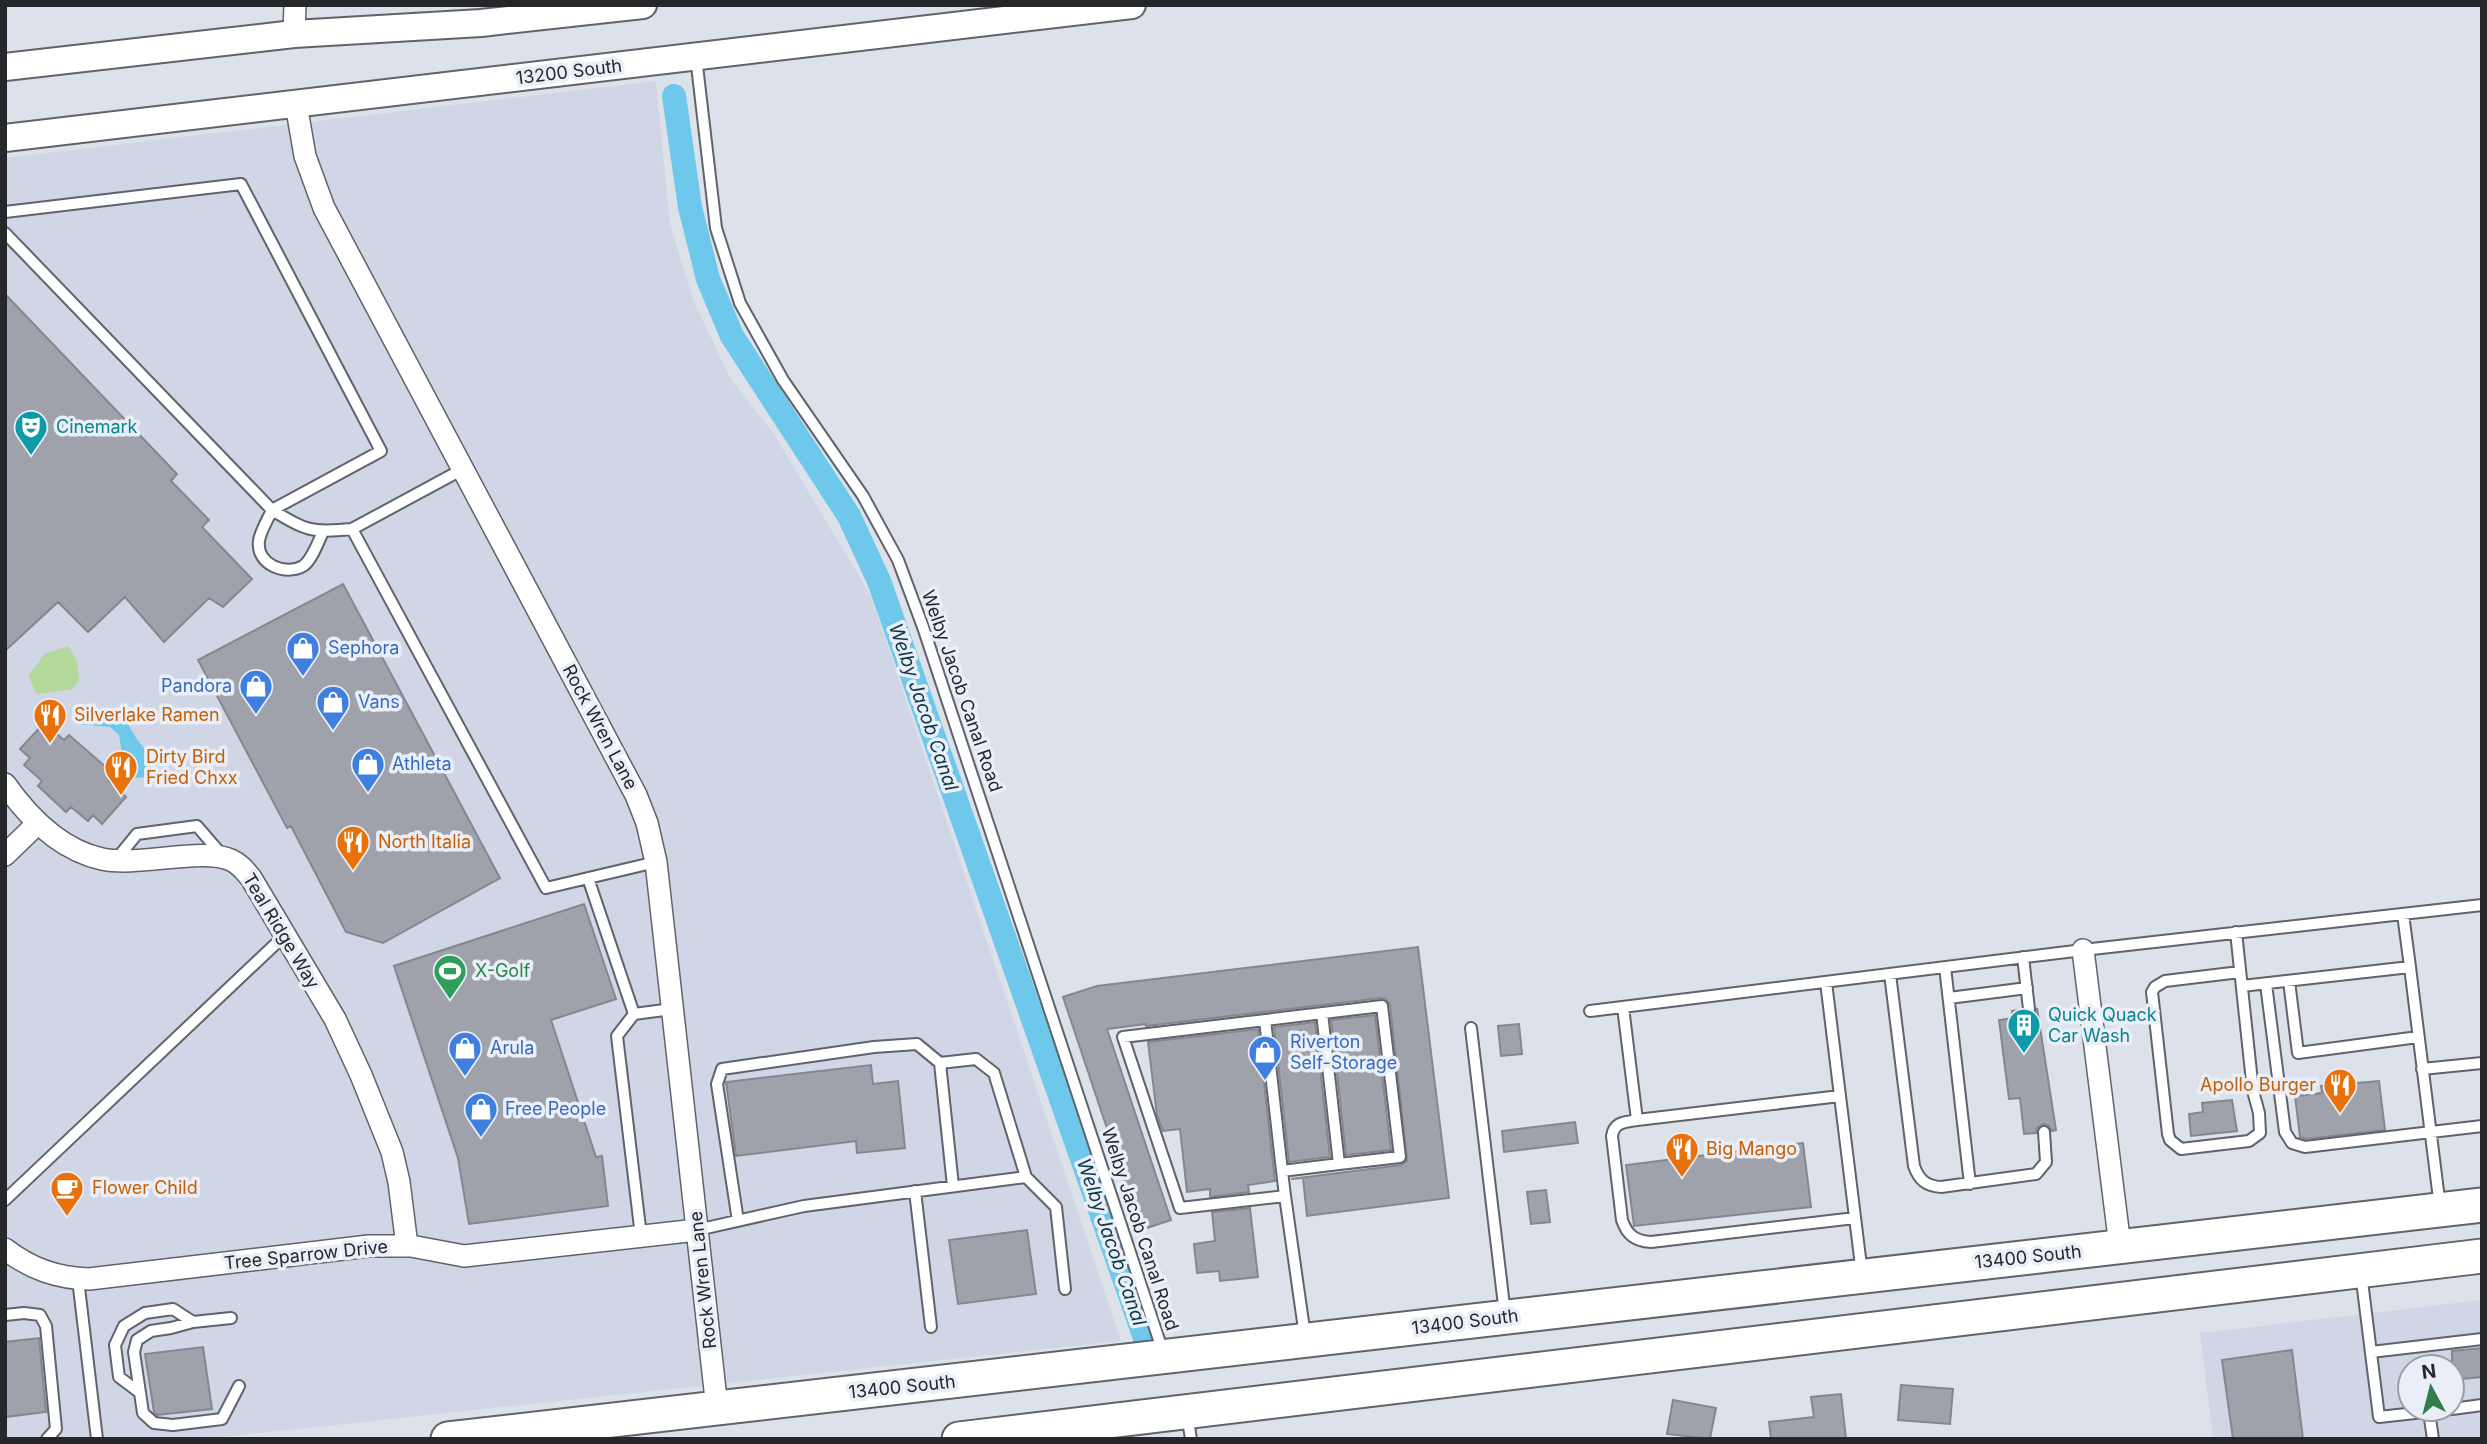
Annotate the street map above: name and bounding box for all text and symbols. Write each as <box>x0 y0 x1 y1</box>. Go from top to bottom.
street label: 13200 South <box>515 55 623 88</box>
theatre icon: Cinemark <box>12 408 50 457</box>
place label: Cinemark <box>56 416 138 437</box>
street label: Welby Jacob Canal Road <box>917 587 1007 795</box>
water label: Welby Jacob Canal <box>885 620 963 794</box>
shop icon: Sephora <box>284 629 322 678</box>
place label: Sephora <box>328 637 399 658</box>
street label: Rock Wren Lane <box>559 661 642 793</box>
shop icon: Pandora <box>237 667 275 716</box>
place label: Pandora <box>161 675 232 696</box>
shop icon: Vans <box>314 683 352 732</box>
place label: Vans <box>358 691 400 712</box>
restaurant icon: Silverlake Ramen <box>31 696 69 745</box>
place label: Silverlake Ramen <box>74 704 220 725</box>
shop icon: Athleta <box>349 745 387 794</box>
place label: Dirty Bird Fried Chxx <box>146 746 238 788</box>
restaurant icon: Dirty Bird Fried Chxx <box>102 748 140 797</box>
place label: Athleta <box>392 753 452 774</box>
restaurant icon: North Italia <box>334 823 372 872</box>
place label: North Italia <box>378 831 471 852</box>
street label: Teal Ridge Way <box>239 869 324 992</box>
sports icon: X-Golf <box>431 952 469 1001</box>
place label: X-Golf <box>475 960 531 981</box>
place label: Quick Quack Car Wash <box>2048 1004 2157 1046</box>
building icon: Quick Quack Car Wash <box>2005 1006 2043 1055</box>
shop icon: Arula <box>446 1029 484 1078</box>
place label: Riverton Self-Storage <box>1290 1031 1397 1073</box>
shop icon: Riverton Self-Storage <box>1246 1033 1284 1082</box>
place label: Arula <box>490 1037 534 1058</box>
restaurant icon: Apollo Burger <box>2321 1066 2359 1115</box>
place label: Apollo Burger <box>2200 1074 2316 1095</box>
shop icon: Free People <box>462 1090 500 1139</box>
place label: Free People <box>505 1098 606 1119</box>
street label: Welby Jacob Canal Road <box>1097 1125 1183 1333</box>
restaurant icon: Big Mango <box>1663 1130 1701 1179</box>
place label: Big Mango <box>1706 1138 1797 1159</box>
water label: Welby Jacob Canal <box>1073 1155 1151 1329</box>
cafe icon: Flower Child <box>48 1169 86 1218</box>
place label: Flower Child <box>92 1177 198 1198</box>
street label: Rock Wren Lane <box>685 1210 720 1350</box>
street label: Tree Sparrow Drive <box>223 1235 389 1274</box>
street label: 13400 South <box>1973 1240 2082 1273</box>
street label: 13400 South <box>1410 1305 1519 1338</box>
north arrow <box>2396 1353 2466 1423</box>
text: N <box>2420 1359 2438 1384</box>
street label: 13400 South <box>847 1370 956 1403</box>

